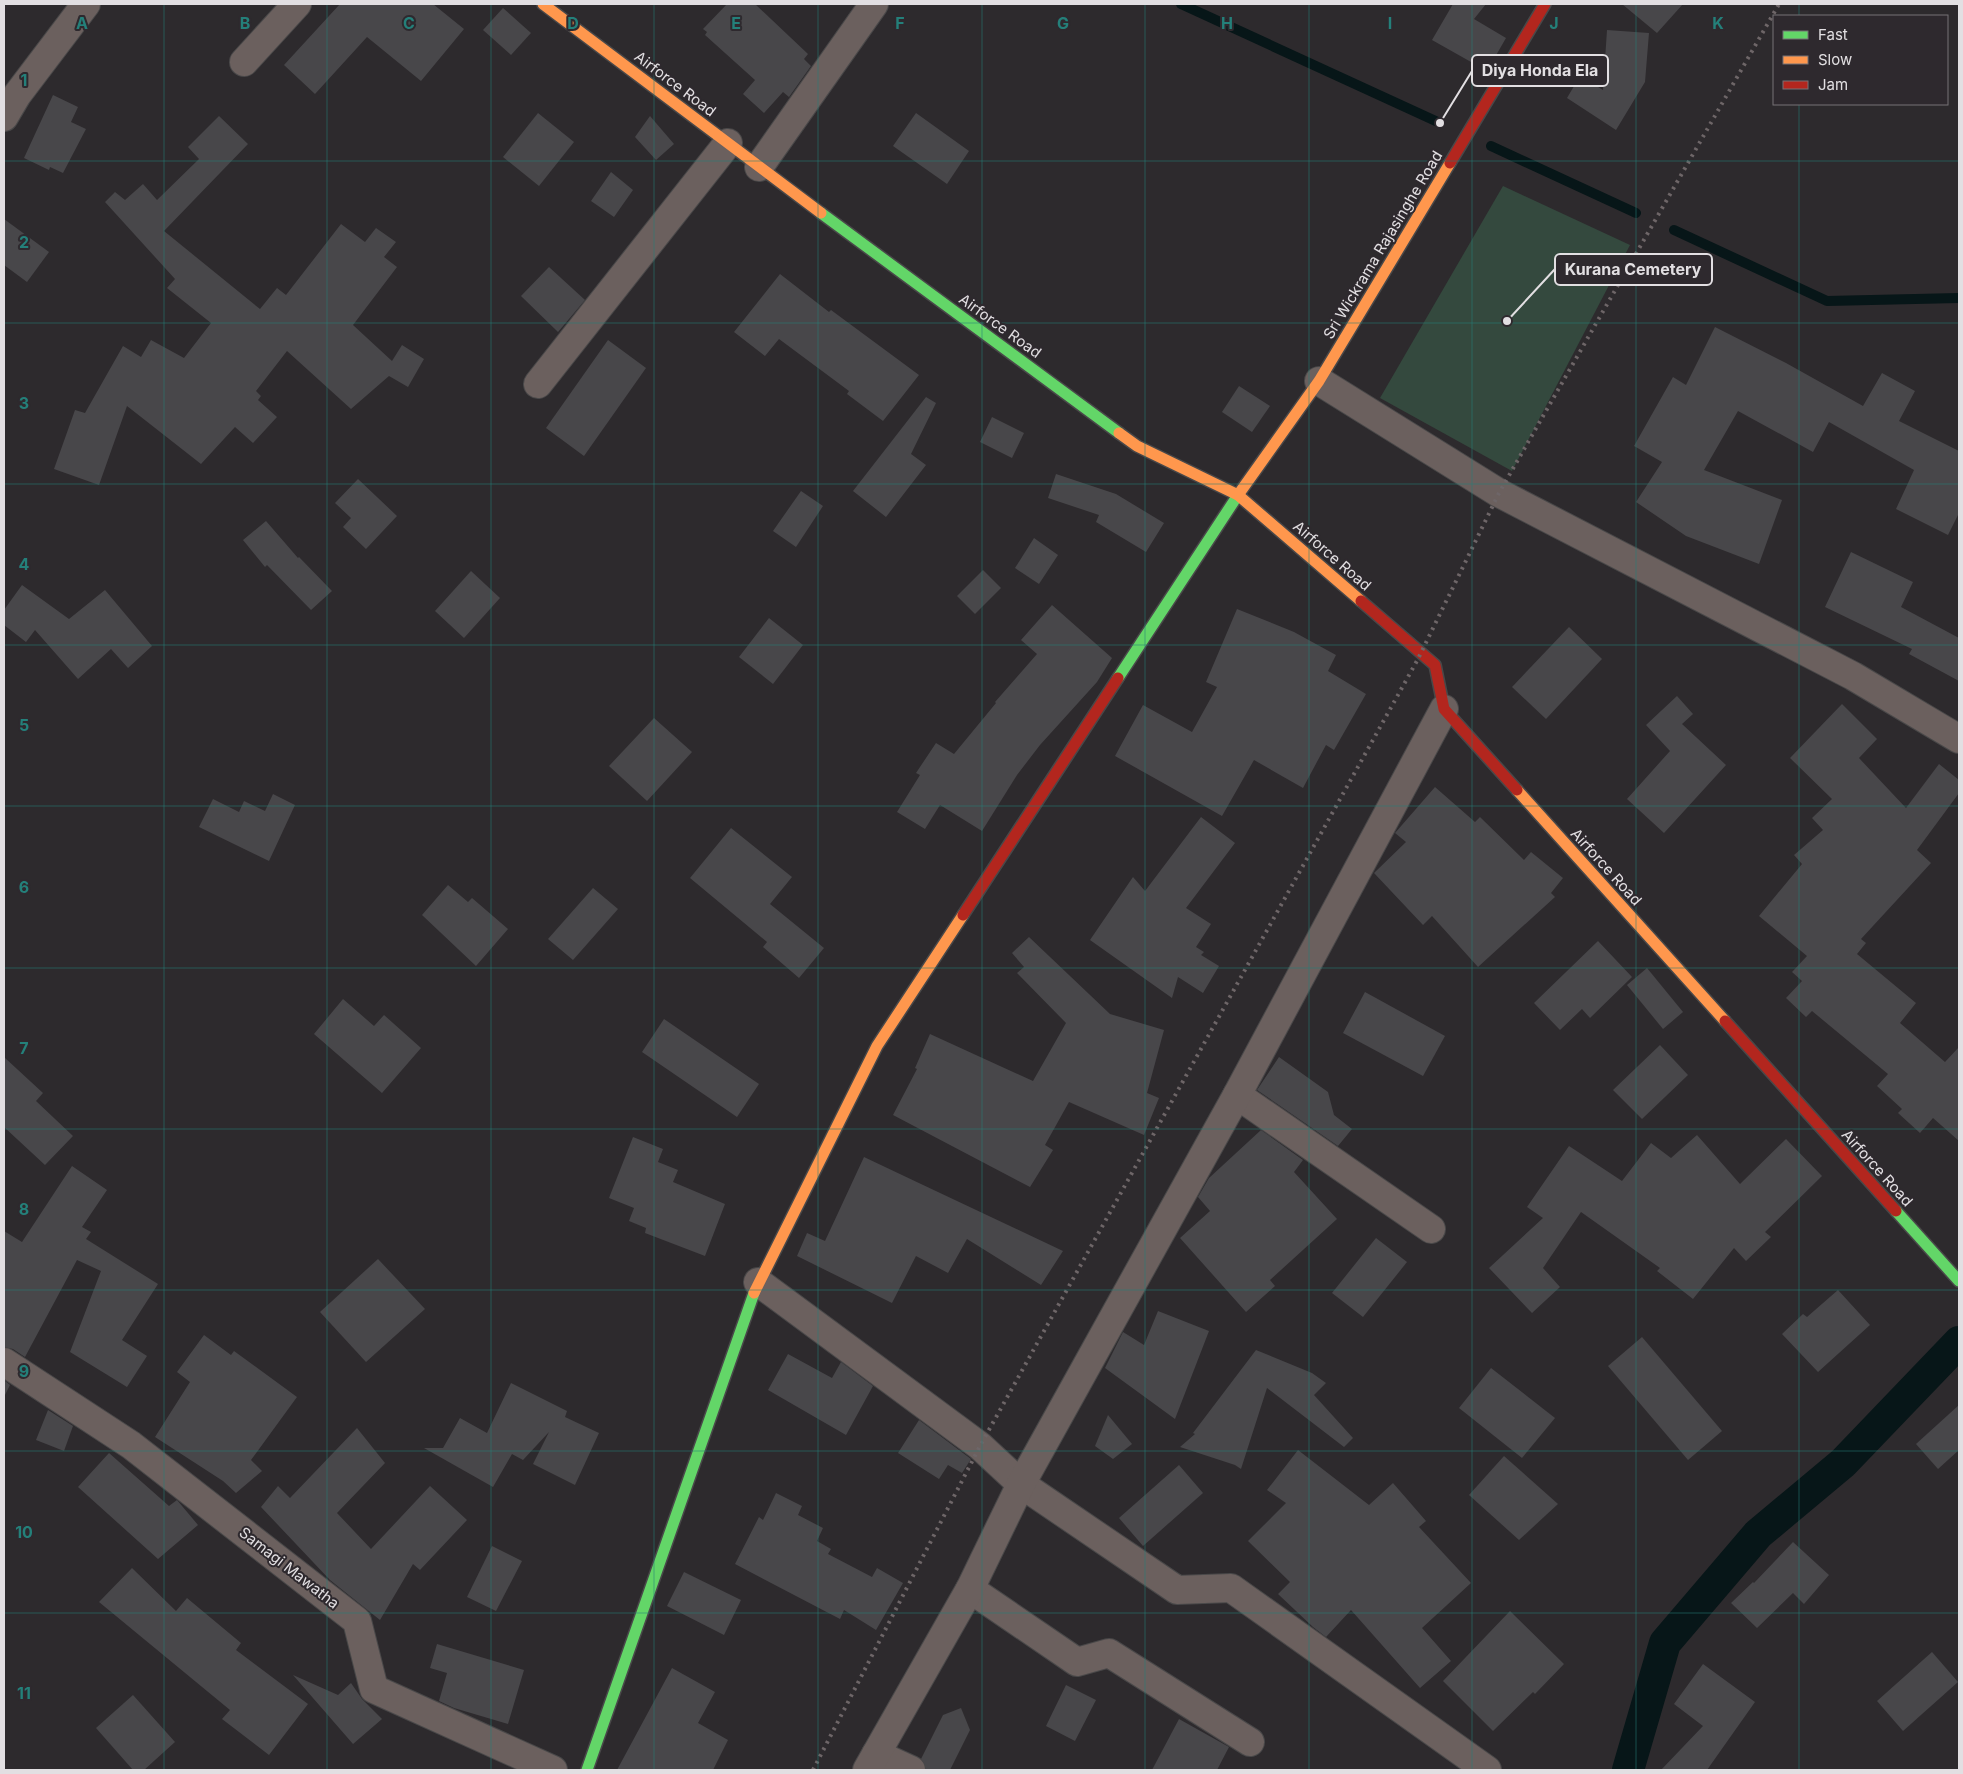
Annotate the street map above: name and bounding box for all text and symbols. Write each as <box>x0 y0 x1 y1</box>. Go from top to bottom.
text: A <box>76 13 88 33</box>
text: B <box>240 13 250 33</box>
text: C <box>403 13 415 33</box>
text: D <box>567 13 579 33</box>
text: E <box>731 13 741 33</box>
text: F <box>895 13 905 33</box>
text: G <box>1057 13 1069 33</box>
text: H <box>1221 13 1233 33</box>
text: I <box>1388 13 1392 33</box>
text: J <box>1549 13 1559 33</box>
text: K <box>1712 13 1724 33</box>
legend <box>1773 15 1948 105</box>
text: Fast <box>1818 25 1848 44</box>
street label: Airforce Road <box>631 47 720 120</box>
text: Slow <box>1818 50 1852 69</box>
callout: Diya Honda Ela <box>1472 55 1608 86</box>
text: Diya Honda Ela <box>1482 60 1598 80</box>
text: 1 <box>21 70 27 90</box>
text: Jam <box>1818 75 1848 94</box>
street label: Sri Wickrama Rajasinghe Road <box>1319 147 1446 342</box>
text: 2 <box>19 232 29 252</box>
callout: Kurana Cemetery <box>1555 254 1712 285</box>
text: Kurana Cemetery <box>1565 259 1702 279</box>
street label: Airforce Road <box>955 289 1045 362</box>
text: 3 <box>19 393 29 413</box>
street label: Airforce Road <box>1289 517 1375 595</box>
text: 4 <box>19 554 30 574</box>
text: 5 <box>19 715 29 735</box>
street label: Airforce Road <box>1567 824 1646 909</box>
text: 6 <box>19 877 29 897</box>
text: 7 <box>19 1038 29 1058</box>
street label: Airforce Road <box>1838 1125 1917 1210</box>
text: 8 <box>19 1199 29 1219</box>
text: 9 <box>19 1361 29 1381</box>
text: 10 <box>15 1522 33 1542</box>
street label: Samagi Mawatha <box>236 1523 343 1613</box>
text: 11 <box>17 1683 31 1703</box>

